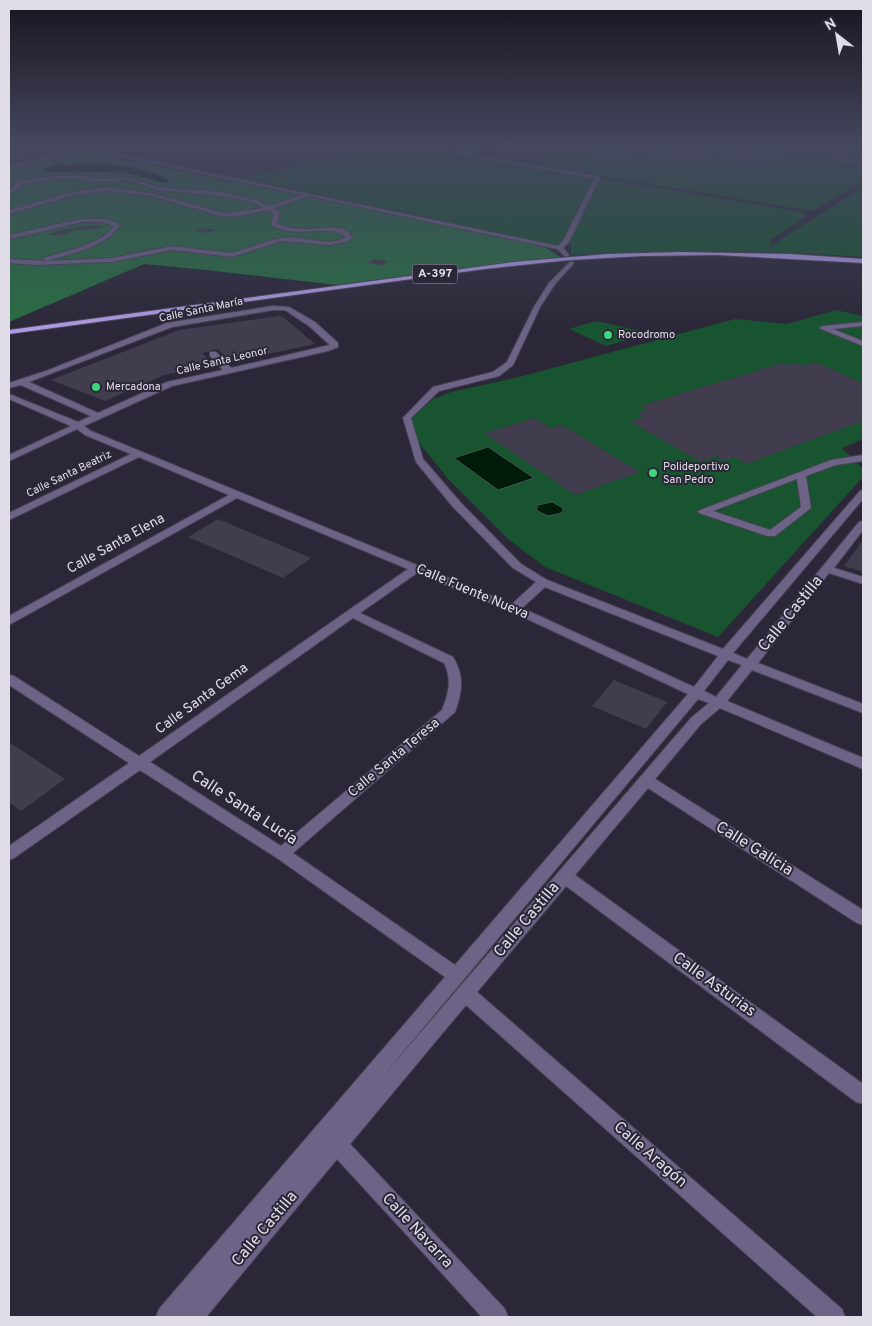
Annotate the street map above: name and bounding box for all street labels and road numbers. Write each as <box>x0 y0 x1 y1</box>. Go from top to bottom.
road number: A-397 <box>412 264 458 284</box>
street label: Calle Santa María <box>158 294 244 326</box>
street label: Calle Santa Leonor <box>175 344 270 378</box>
street label: Calle Santa Beatriz <box>24 447 114 501</box>
street label: Calle Santa Elena <box>64 510 168 578</box>
street label: Calle Fuente Nueva <box>413 561 531 623</box>
street label: Calle Castilla <box>754 572 828 656</box>
street label: Calle Santa Gema <box>152 660 252 738</box>
street label: Calle Santa Teresa <box>345 715 443 801</box>
street label: Calle Santa Lucía <box>187 766 301 850</box>
street label: Calle Galicia <box>712 817 796 881</box>
street label: Calle Castilla <box>490 878 564 962</box>
street label: Calle Asturias <box>669 948 759 1022</box>
street label: Calle Aragón <box>609 1118 691 1192</box>
street label: Calle Castilla <box>228 1187 302 1271</box>
street label: Calle Navarra <box>377 1189 457 1273</box>

